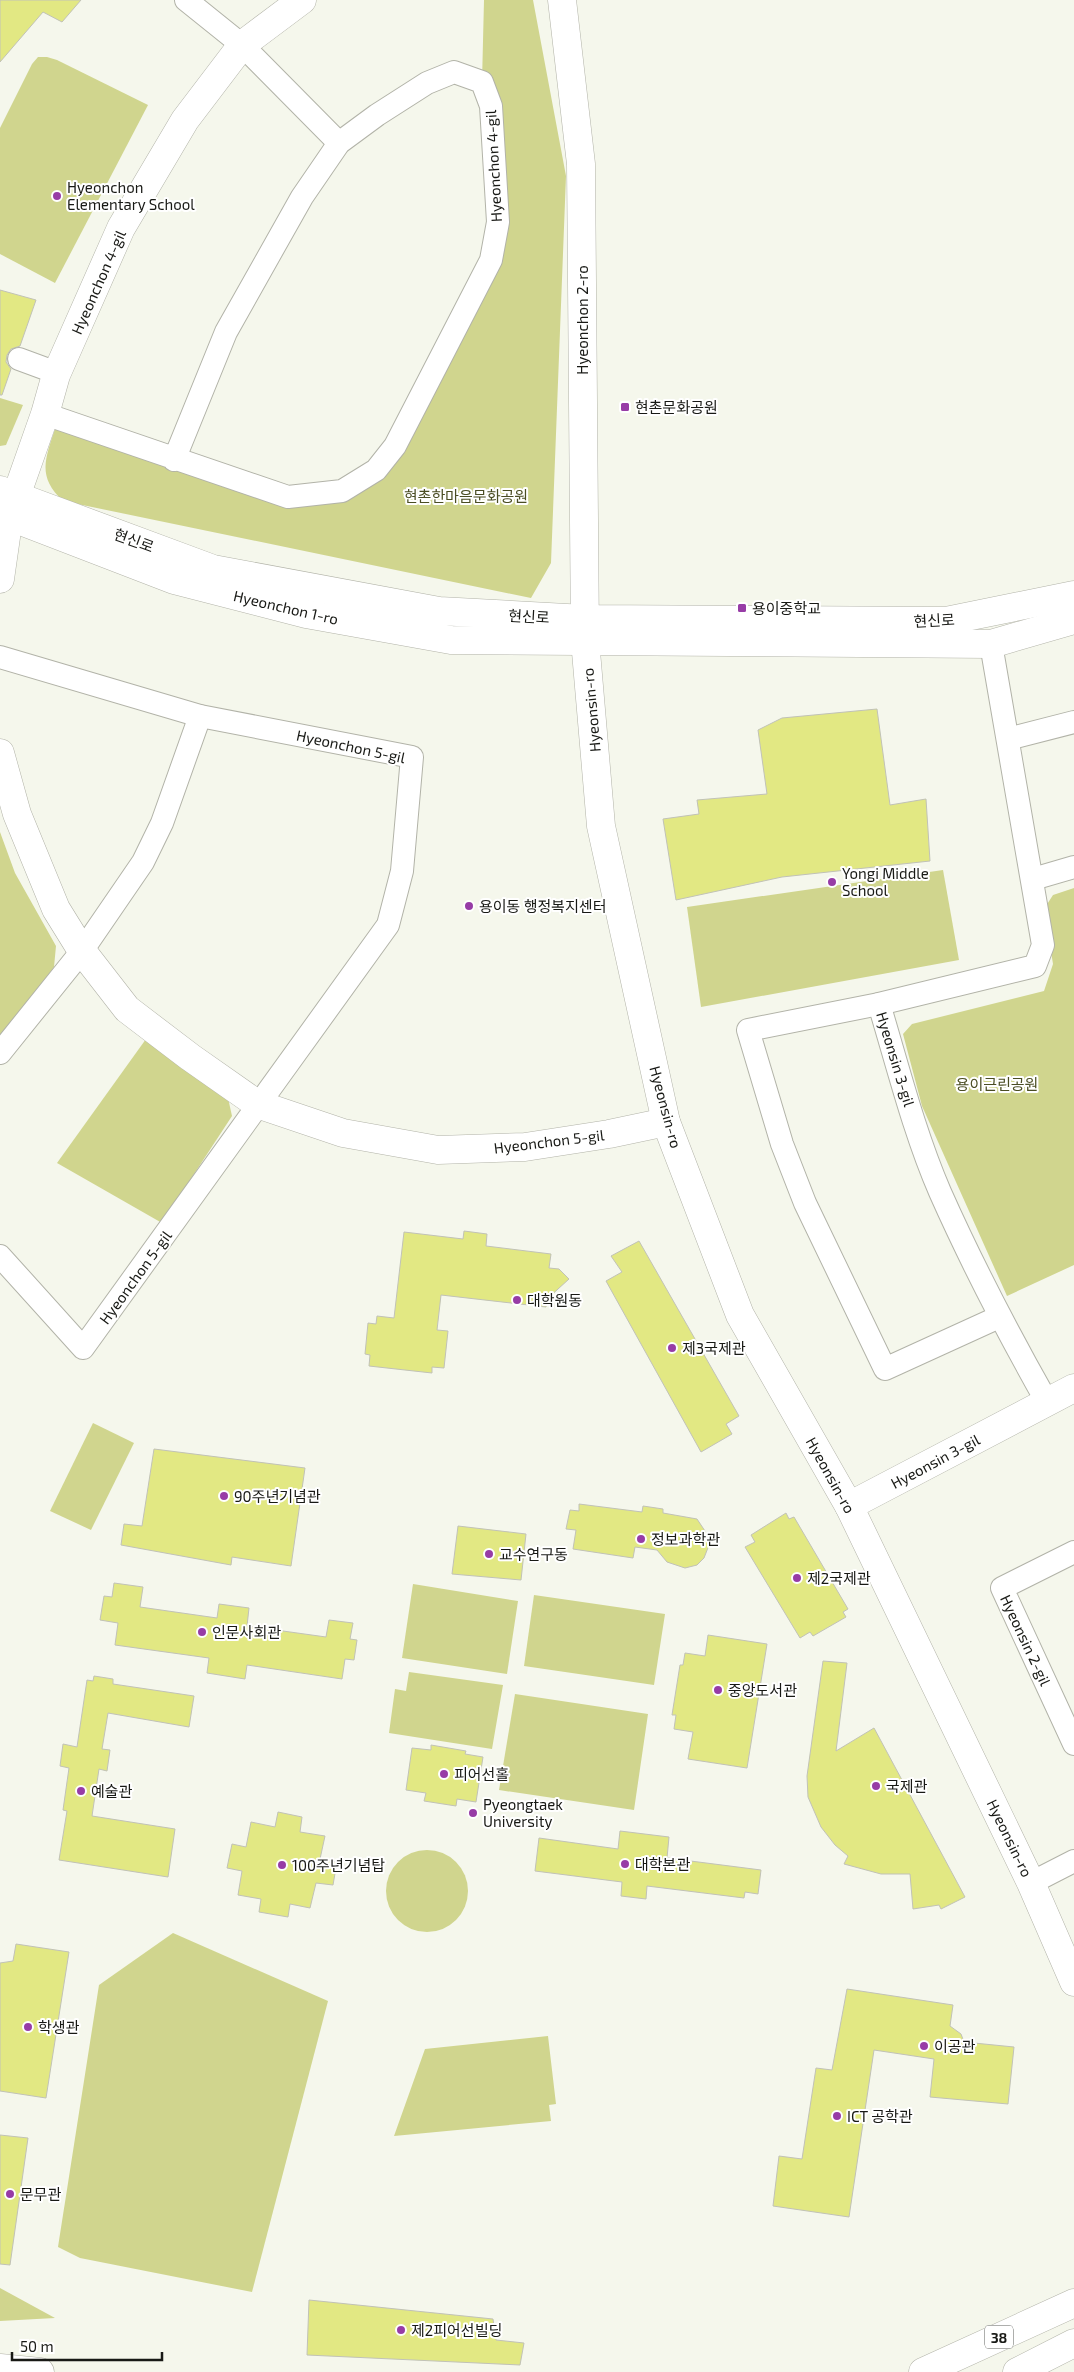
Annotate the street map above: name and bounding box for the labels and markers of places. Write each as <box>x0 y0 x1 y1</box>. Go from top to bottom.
place label: Hyeonchon Elementary School <box>67 178 195 213</box>
marker: Hyeonchon Elementary School <box>51 190 63 202</box>
place label: 현촌문화공원 <box>635 398 718 416</box>
marker: 현촌문화공원 <box>619 401 631 413</box>
place label: 용이중학교 <box>752 599 821 617</box>
marker: 용이중학교 <box>736 602 748 614</box>
place label: Yongi Middle School <box>842 864 929 899</box>
marker: Yongi Middle School <box>826 876 838 888</box>
place label: 용이동 행정복지센터 <box>479 897 607 915</box>
marker: 용이동 행정복지센터 <box>463 900 475 912</box>
place label: 대학원동 <box>527 1291 582 1309</box>
marker: 대학원동 <box>511 1294 523 1306</box>
place label: 제3국제관 <box>682 1339 746 1357</box>
marker: 제3국제관 <box>666 1342 678 1354</box>
place label: 90주년기념관 <box>234 1487 321 1505</box>
marker: 90주년기념관 <box>218 1490 230 1502</box>
place label: 정보과학관 <box>651 1530 720 1548</box>
marker: 정보과학관 <box>635 1533 647 1545</box>
place label: 교수연구동 <box>499 1545 568 1563</box>
marker: 교수연구동 <box>483 1548 495 1560</box>
place label: 제2국제관 <box>807 1569 871 1587</box>
marker: 제2국제관 <box>791 1572 803 1584</box>
place label: 인문사회관 <box>212 1623 281 1641</box>
marker: 인문사회관 <box>196 1626 208 1638</box>
place label: 중앙도서관 <box>728 1681 797 1699</box>
marker: 중앙도서관 <box>712 1684 724 1696</box>
place label: 피어선홀 <box>454 1765 509 1783</box>
marker: 피어선홀 <box>438 1768 450 1780</box>
place label: 국제관 <box>886 1777 928 1795</box>
marker: 국제관 <box>870 1780 882 1792</box>
place label: 예술관 <box>91 1782 133 1800</box>
marker: 예술관 <box>75 1785 87 1797</box>
place label: Pyeongtaek University <box>483 1795 563 1830</box>
marker: Pyeongtaek University <box>467 1807 479 1819</box>
place label: 대학본관 <box>635 1855 690 1873</box>
place label: 100주년기념탑 <box>292 1856 385 1874</box>
marker: 대학본관 <box>619 1858 631 1870</box>
marker: 100주년기념탑 <box>276 1859 288 1871</box>
place label: 학생관 <box>38 2018 80 2036</box>
marker: 학생관 <box>22 2021 34 2033</box>
place label: 이공관 <box>934 2037 976 2055</box>
marker: 이공관 <box>918 2040 930 2052</box>
place label: ICT 공학관 <box>847 2107 913 2125</box>
marker: ICT 공학관 <box>831 2110 843 2122</box>
place label: 문무관 <box>20 2185 62 2203</box>
marker: 문무관 <box>4 2188 16 2200</box>
place label: 제2피어선빌딩 <box>411 2321 502 2339</box>
marker: 제2피어선빌딩 <box>395 2324 407 2336</box>

